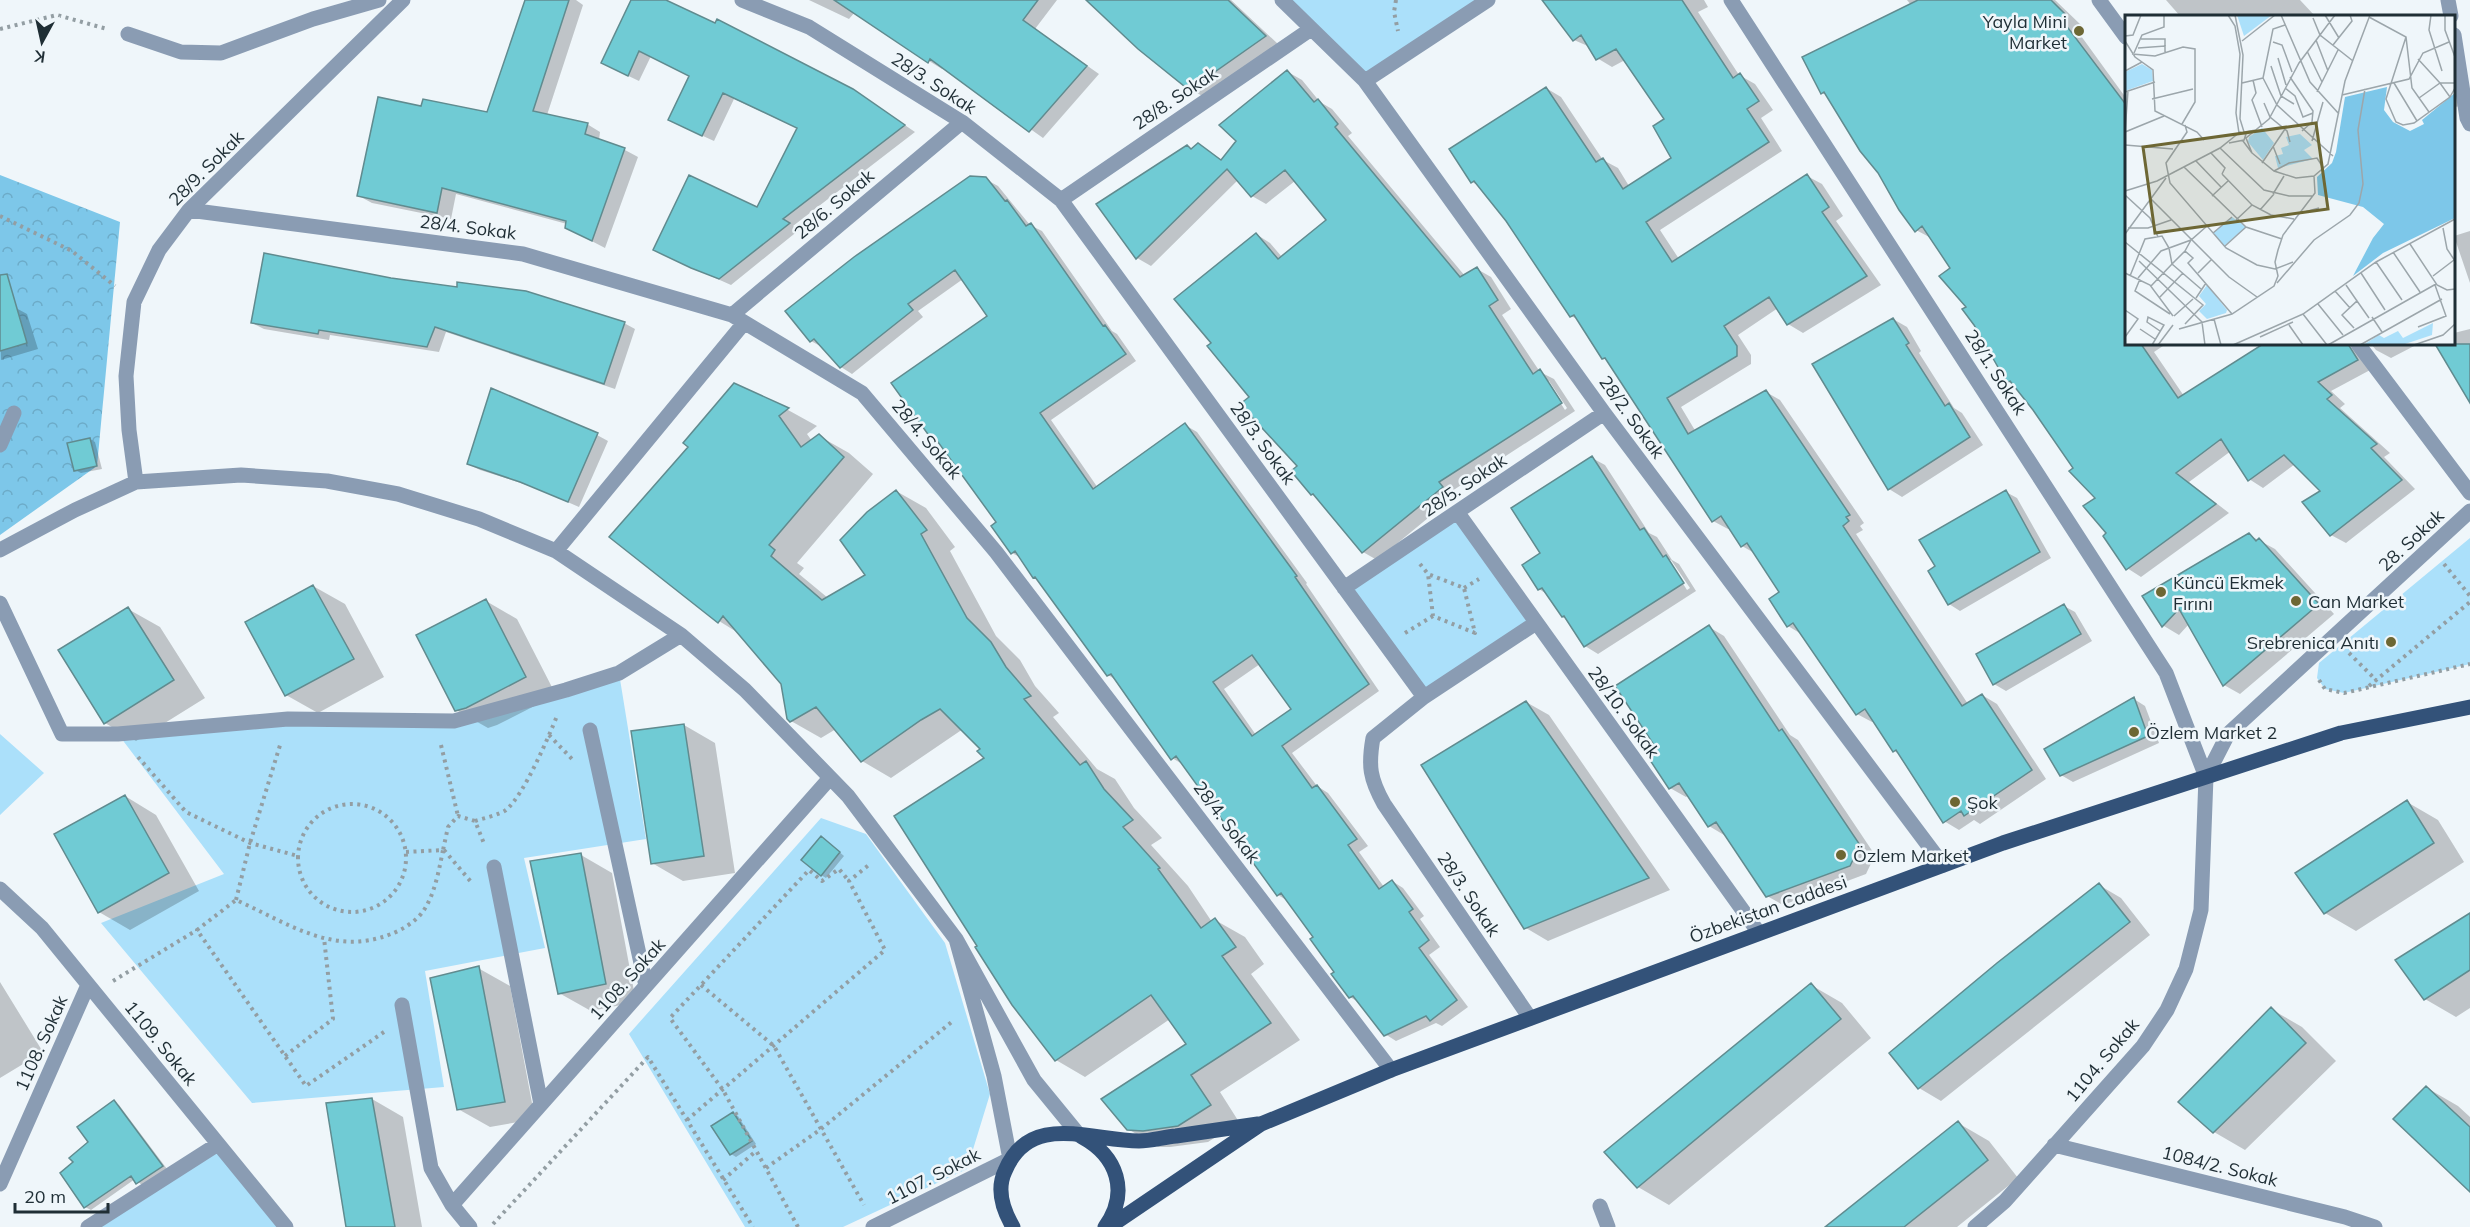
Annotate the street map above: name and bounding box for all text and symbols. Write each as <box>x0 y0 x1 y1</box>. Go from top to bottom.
place label: Yayla Mini Market <box>1982 10 2067 54</box>
north arrow <box>12 12 72 72</box>
inset map <box>2125 15 2455 345</box>
marker: Yayla Mini Market <box>2072 24 2086 38</box>
text: K <box>32 46 47 67</box>
street label: 28/3. Sokak <box>887 47 982 119</box>
street label: 28/8. Sokak <box>1128 61 1222 135</box>
street label: 28/9. Sokak <box>164 125 249 210</box>
street label: 28/6. Sokak <box>789 164 879 244</box>
street label: 28/4. Sokak <box>418 210 518 244</box>
street label: 28/1. Sokak <box>1960 325 2032 420</box>
street label: 28/2. Sokak <box>1594 371 1670 464</box>
street label: 28/4. Sokak <box>887 394 967 484</box>
street label: 28/3. Sokak <box>1225 397 1301 490</box>
street label: 28/5. Sokak <box>1417 448 1511 522</box>
street label: 28. Sokak <box>2373 503 2449 576</box>
place label: Küncü Ekmek Fırını <box>2173 571 2285 615</box>
marker: Küncü Ekmek Fırını <box>2154 585 2168 599</box>
place label: Can Market <box>2308 590 2404 613</box>
marker: Can Market <box>2289 594 2303 608</box>
place label: Srebrenica Anıtı <box>2247 631 2379 654</box>
marker: Srebrenica Anıtı <box>2384 635 2398 649</box>
street label: 28/10. Sokak <box>1583 662 1665 763</box>
place label: Özlem Market 2 <box>2146 721 2277 744</box>
marker: Özlem Market 2 <box>2127 725 2141 739</box>
street label: 28/4. Sokak <box>1189 776 1266 868</box>
place label: Şok <box>1967 791 1998 814</box>
marker: Şok <box>1948 795 1962 809</box>
place label: Özlem Market <box>1853 844 1969 867</box>
street label: 28/3. Sokak <box>1432 847 1506 941</box>
marker: Özlem Market <box>1834 848 1848 862</box>
street label: Özbekistan Caddesi <box>1686 870 1850 948</box>
street label: 1108. Sokak <box>584 933 670 1025</box>
street label: 1108. Sokak <box>10 991 73 1095</box>
street label: 1109. Sokak <box>120 996 203 1091</box>
street label: 1104. Sokak <box>2060 1013 2144 1107</box>
street label: 1084/2. Sokak <box>2160 1140 2281 1192</box>
street label: 1107. Sokak <box>882 1142 985 1210</box>
scale bar <box>15 1176 108 1214</box>
text: 20 m <box>24 1185 66 1208</box>

